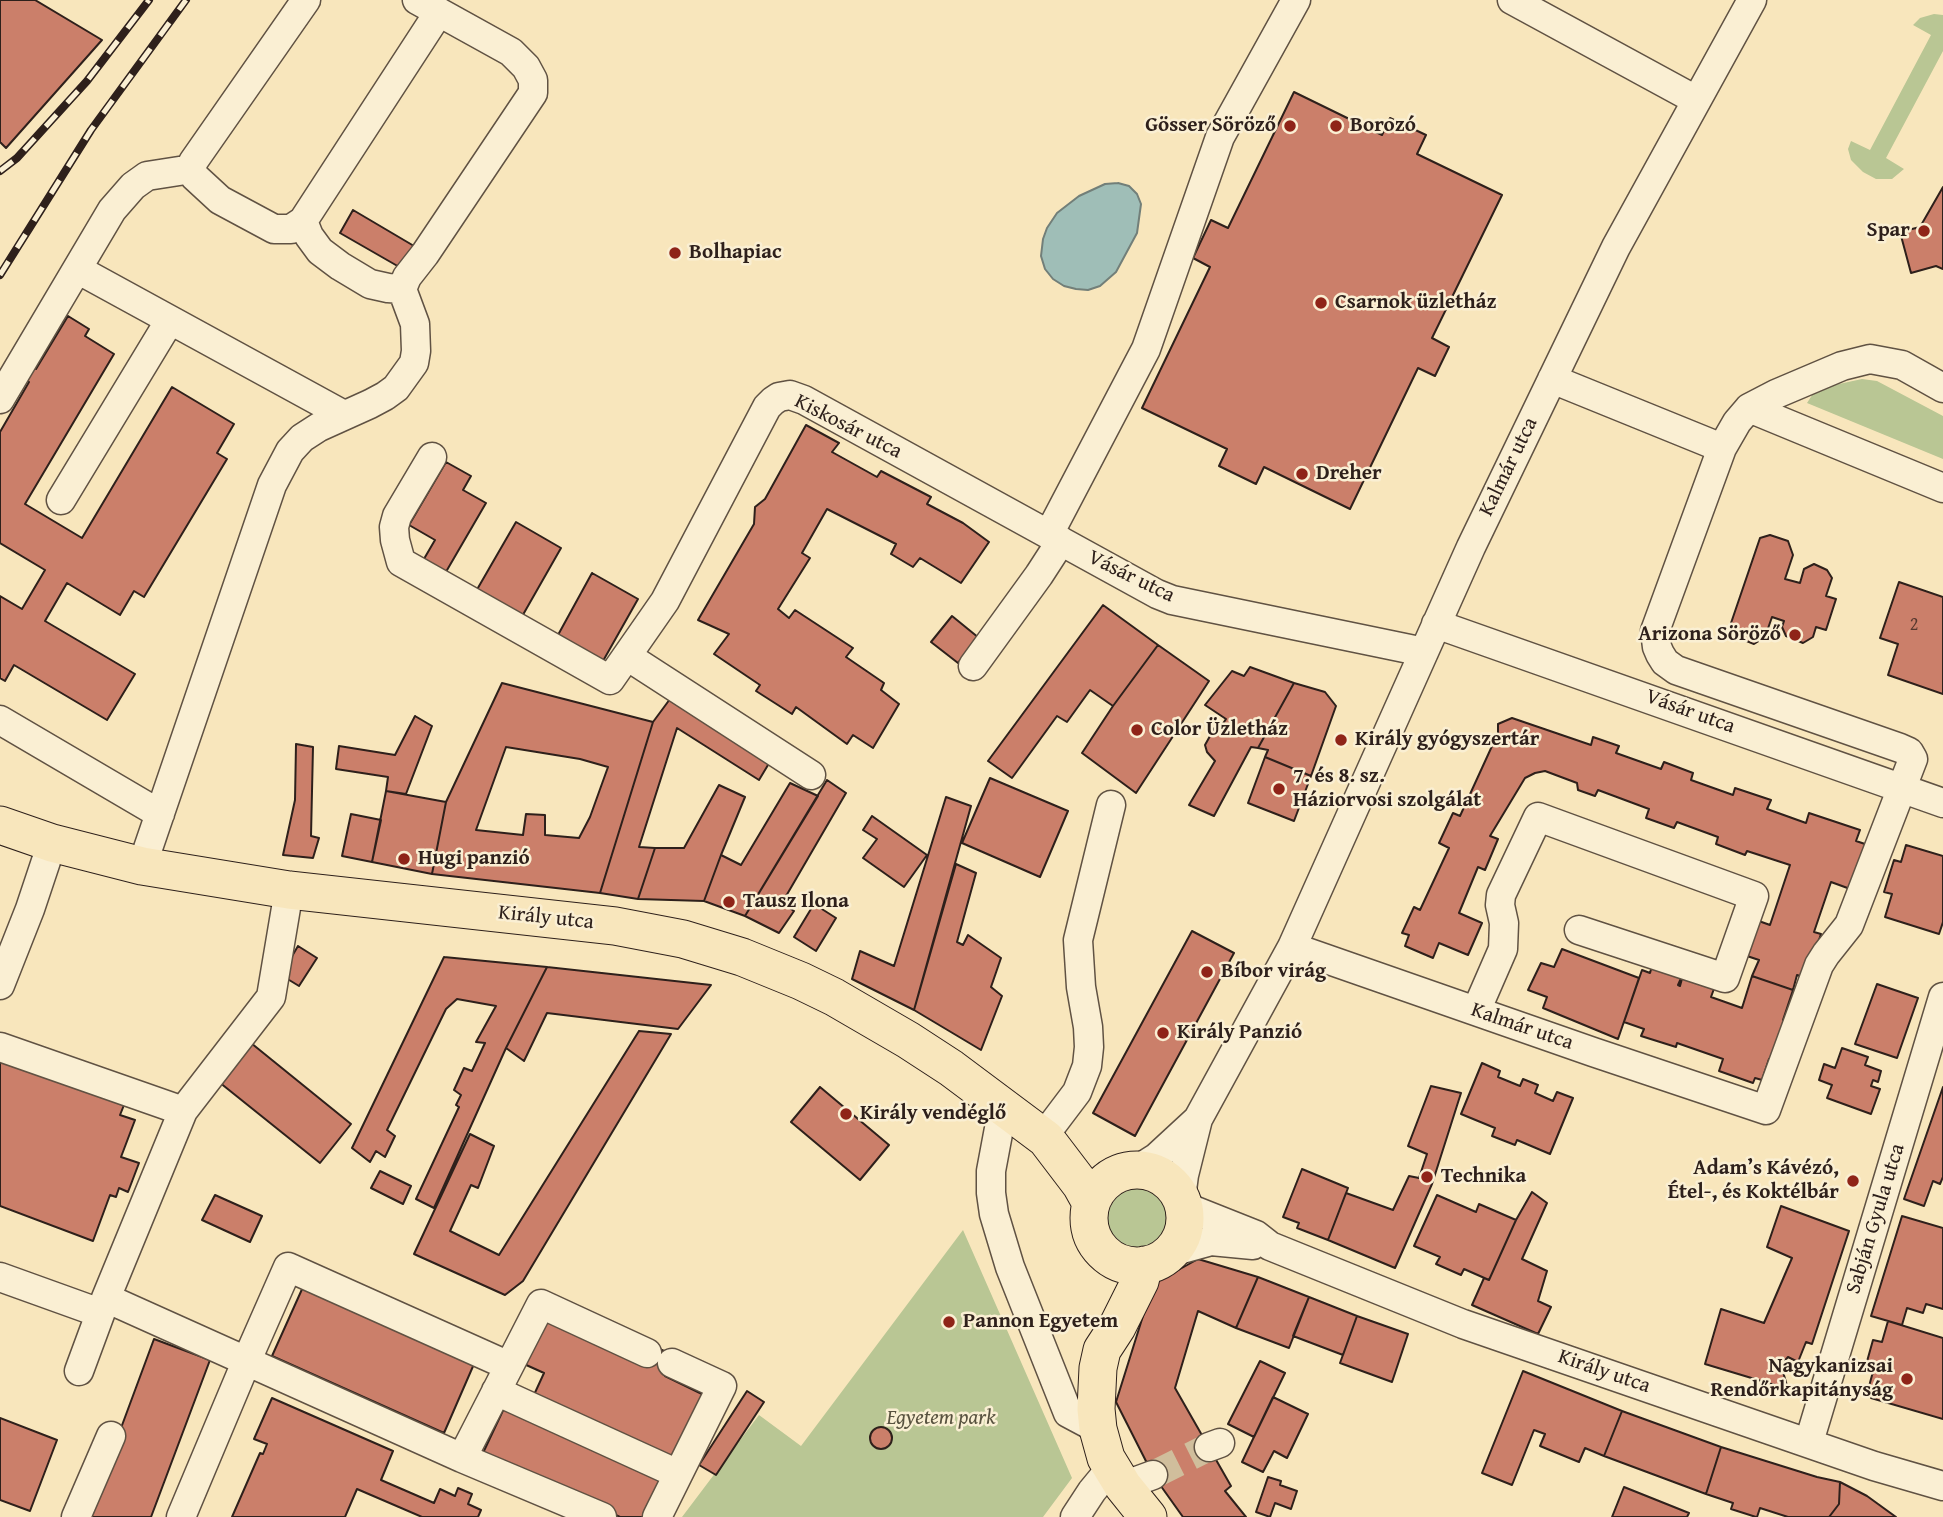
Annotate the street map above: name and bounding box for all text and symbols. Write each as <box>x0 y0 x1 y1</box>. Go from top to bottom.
place label: Gösser Söröző <box>1145 113 1276 139</box>
place label: Borozó <box>1350 113 1416 139</box>
marker: Gösser Söröző <box>1282 118 1298 134</box>
marker: Borozó <box>1328 118 1344 134</box>
place label: Spar <box>1867 218 1910 244</box>
marker: Spar <box>1916 223 1932 239</box>
place label: Bolhapiac <box>689 240 782 266</box>
marker: Bolhapiac <box>667 245 683 261</box>
place label: Csarnok üzletház <box>1335 290 1496 316</box>
marker: Csarnok üzletház <box>1313 295 1329 311</box>
street label: Kiskosár utca <box>790 389 906 465</box>
street label: Kalmár utca <box>1474 414 1544 520</box>
place label: Dreher <box>1316 461 1382 487</box>
marker: Dreher <box>1294 466 1310 482</box>
street label: Vásár utca <box>1084 545 1178 609</box>
house number: 2 <box>1910 614 1918 636</box>
place label: Arizona Söröző <box>1638 622 1781 648</box>
marker: Arizona Söröző <box>1787 627 1803 643</box>
street label: Vásár utca <box>1642 684 1738 740</box>
place label: Color Üzletház <box>1151 717 1288 743</box>
marker: Color Üzletház <box>1129 722 1145 738</box>
place label: Király gyógyszertár <box>1355 727 1539 753</box>
marker: Király gyógyszertár <box>1333 732 1349 748</box>
place label: 7. és 8. sz. Háziorvosi szolgálat <box>1293 764 1481 814</box>
marker: 7. és 8. sz. Háziorvosi szolgálat <box>1271 781 1287 797</box>
place label: Hugi panzió <box>418 846 530 872</box>
marker: Hugi panzió <box>396 851 412 867</box>
place label: Tausz Ilona <box>743 889 849 915</box>
marker: Tausz Ilona <box>721 894 737 910</box>
street label: Király utca <box>497 900 595 936</box>
place label: Bíbor virág <box>1221 959 1326 985</box>
marker: Bíbor virág <box>1199 964 1215 980</box>
street label: Kalmár utca <box>1467 998 1577 1056</box>
place label: Király Panzió <box>1177 1020 1302 1046</box>
marker: Király Panzió <box>1155 1025 1171 1041</box>
place label: Király vendéglő <box>860 1101 1006 1127</box>
marker: Király vendéglő <box>838 1106 854 1122</box>
street label: Sabján Gyula utca <box>1841 1141 1911 1297</box>
place label: Adam’s Kávézó, Étel-, és Koktélbár <box>1668 1156 1839 1206</box>
place label: Technika <box>1441 1164 1526 1190</box>
marker: Technika <box>1419 1169 1435 1185</box>
marker: Adam’s Kávézó, Étel-, és Koktélbár <box>1845 1173 1861 1189</box>
place label: Pannon Egyetem <box>963 1309 1118 1335</box>
marker: Pannon Egyetem <box>941 1314 957 1330</box>
street label: Király utca <box>1555 1344 1653 1400</box>
place label: Nagykanizsai Rendőrkapitányság <box>1710 1354 1893 1404</box>
marker: Nagykanizsai Rendőrkapitányság <box>1899 1371 1915 1387</box>
park label: Egyetem park <box>886 1406 996 1432</box>

